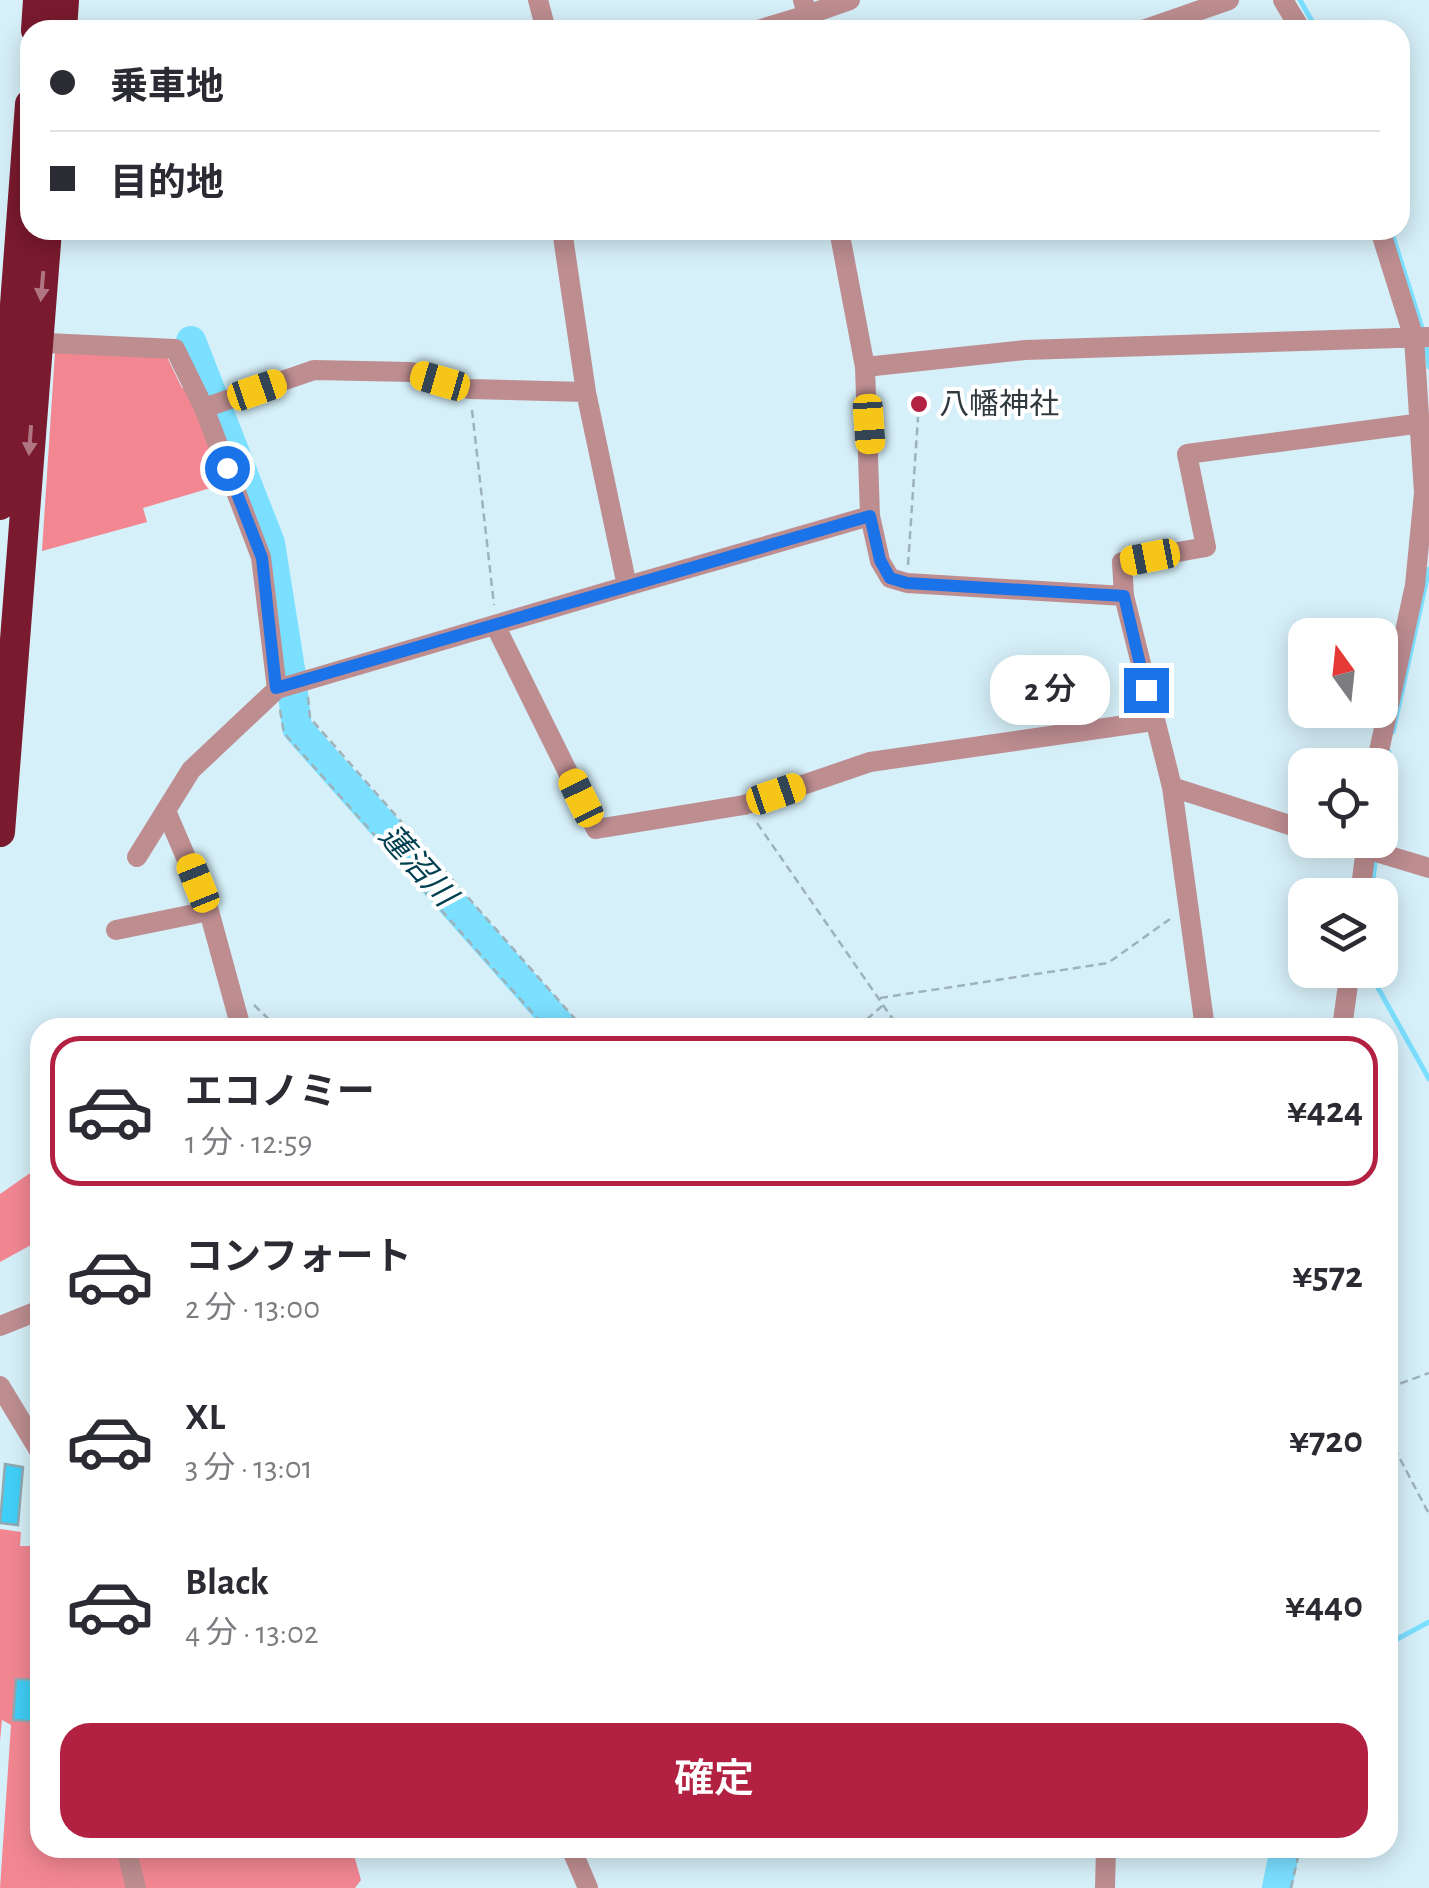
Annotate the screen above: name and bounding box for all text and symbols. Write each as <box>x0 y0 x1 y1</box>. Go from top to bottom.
text: 乗車地 <box>110 69 224 107</box>
text: 目的地 <box>110 165 224 203</box>
one-way arrow <box>34 271 50 303</box>
car <box>407 358 473 404</box>
car <box>224 366 290 414</box>
place label: 八幡神社 <box>939 388 1059 420</box>
car <box>852 393 886 455</box>
marker: 八幡神社 <box>908 393 930 415</box>
one-way arrow <box>22 425 38 457</box>
route start <box>205 446 250 491</box>
car <box>1118 537 1182 577</box>
north arrow <box>1288 618 1398 728</box>
map controls <box>1288 618 1398 988</box>
callout: 2 分 <box>991 655 1111 725</box>
route end <box>1124 668 1169 713</box>
text: 2 分 <box>1024 674 1076 706</box>
button: locate <box>1288 748 1398 858</box>
car <box>554 764 608 832</box>
car <box>743 770 809 818</box>
water label: 蓮沼川 <box>373 819 464 914</box>
car <box>173 850 223 916</box>
button: layers <box>1288 878 1398 988</box>
icon: car <box>65 1066 155 1156</box>
text: エコノミー <box>185 1074 375 1112</box>
text: ¥424 <box>1287 1092 1363 1130</box>
text: 1 分 · 12:59 <box>185 1127 313 1159</box>
icon: car <box>65 1231 155 1321</box>
text: コンフォート <box>185 1239 412 1277</box>
text: ¥572 <box>1292 1257 1363 1295</box>
text: 2 分 · 13:00 <box>185 1292 320 1324</box>
icon: car <box>65 1396 155 1486</box>
text: XL <box>185 1399 225 1437</box>
text: ¥720 <box>1289 1422 1363 1460</box>
text: 3 分 · 13:01 <box>185 1452 313 1484</box>
icon: car <box>65 1561 155 1651</box>
text: Black <box>185 1564 269 1602</box>
text: ¥440 <box>1285 1587 1363 1625</box>
text: 4 分 · 13:02 <box>185 1617 319 1649</box>
button: 確定 <box>60 1723 1368 1838</box>

